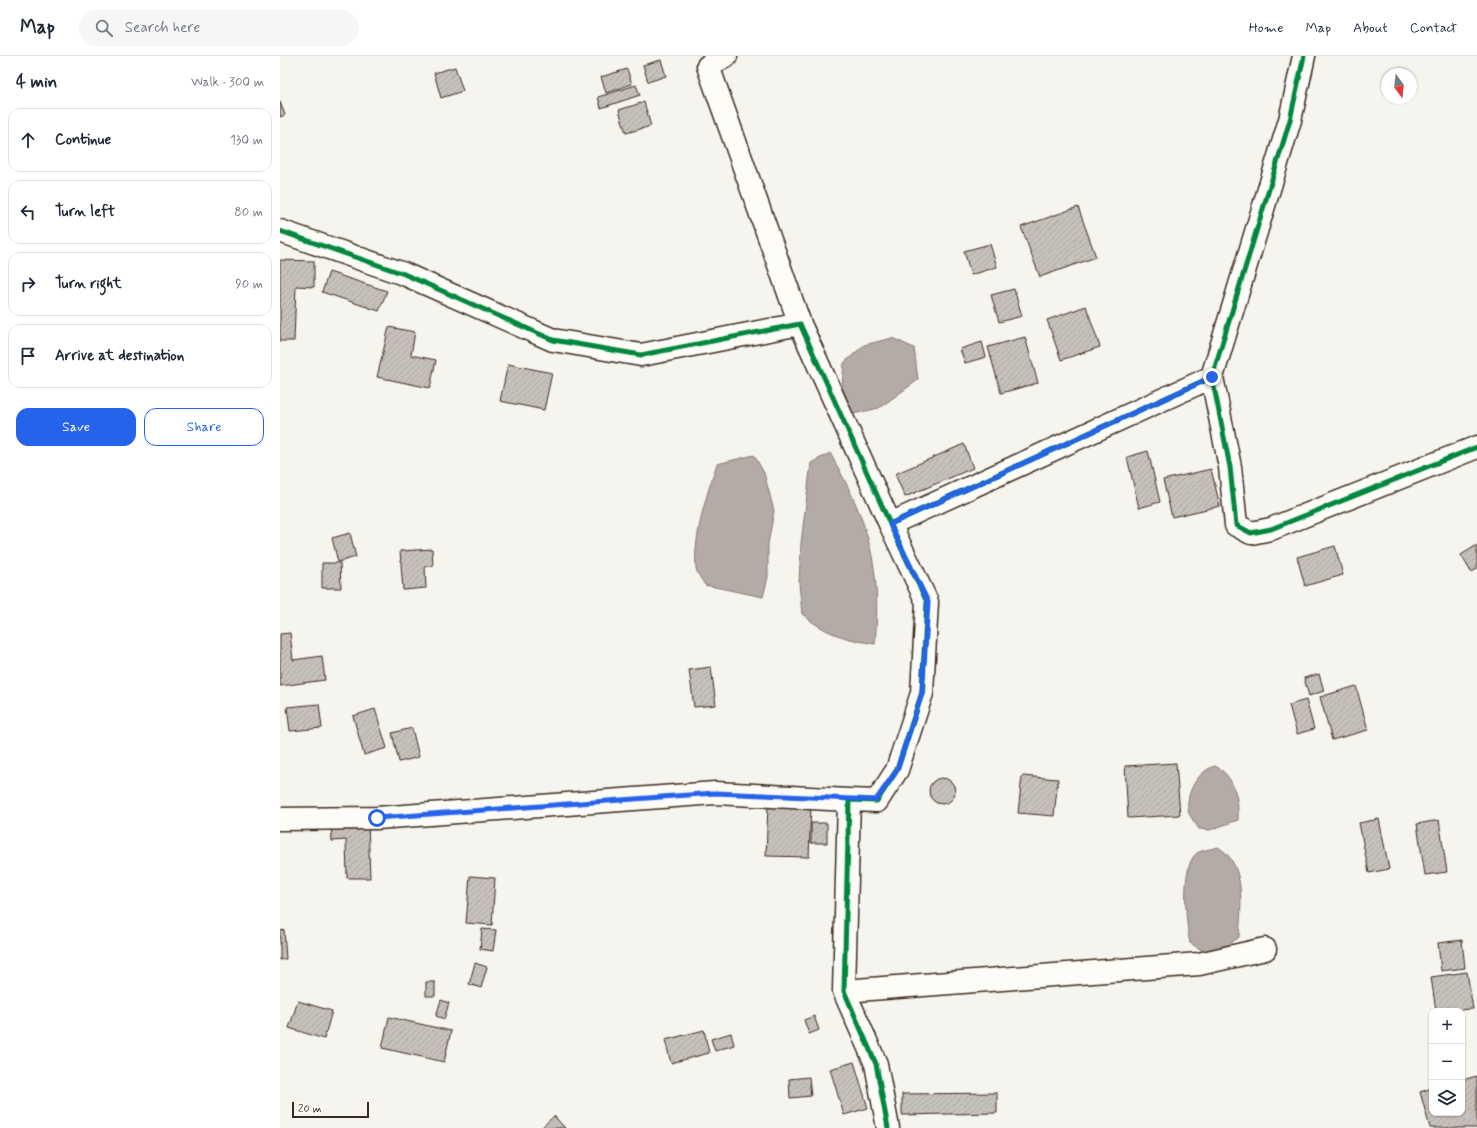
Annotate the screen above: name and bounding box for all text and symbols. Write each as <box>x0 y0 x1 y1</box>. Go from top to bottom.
search box <box>79 10 359 46</box>
text: Map <box>20 15 55 40</box>
icon: search <box>93 17 115 39</box>
text: Search here <box>125 18 200 38</box>
text: Home <box>1249 19 1283 37</box>
text: Map <box>1305 19 1331 37</box>
text: About <box>1353 19 1388 37</box>
text: Contact <box>1410 19 1457 37</box>
north arrow <box>1381 68 1417 104</box>
text: 4 min <box>16 71 57 93</box>
text: Walk · 300 m <box>191 74 264 91</box>
icon: ahead <box>17 129 39 151</box>
text: Continue <box>55 130 111 150</box>
text: 130 m <box>230 132 263 149</box>
icon: left <box>17 201 39 223</box>
text: Turn left <box>55 202 115 222</box>
text: 80 m <box>234 204 263 221</box>
icon: right <box>17 273 39 295</box>
text: Turn right <box>55 274 122 294</box>
text: 90 m <box>235 276 263 293</box>
icon: arrive <box>17 345 39 367</box>
text: Arrive at destination <box>55 346 184 366</box>
route end <box>1203 368 1221 386</box>
button: Save <box>16 408 136 446</box>
button: Share <box>144 408 264 446</box>
route start <box>368 809 386 827</box>
map controls <box>1429 1008 1465 1116</box>
button: + <box>1429 1008 1465 1044</box>
button: − <box>1429 1044 1465 1080</box>
button: layers <box>1429 1080 1465 1116</box>
scale bar <box>292 1100 369 1119</box>
text: 20 m <box>298 1102 321 1116</box>

